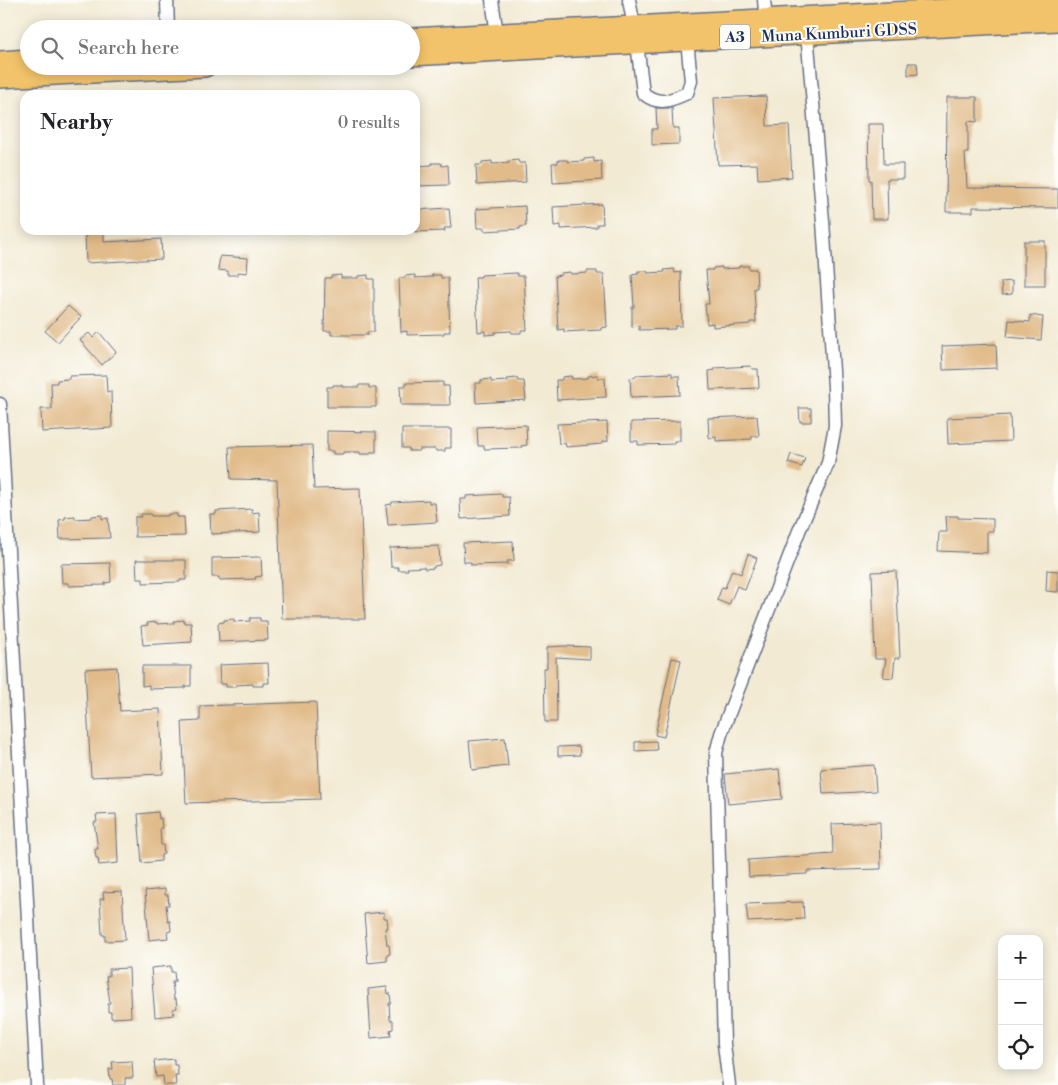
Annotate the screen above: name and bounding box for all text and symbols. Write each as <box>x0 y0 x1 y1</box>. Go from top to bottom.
street label: Muna Kumburi GDSS <box>761 19 917 47</box>
search box <box>20 20 420 75</box>
road number: A3 <box>720 24 750 50</box>
icon: search <box>38 34 66 62</box>
text: Search here <box>78 36 179 60</box>
text: Nearby <box>40 110 113 136</box>
text: 0 results <box>338 113 400 133</box>
map controls <box>998 935 1043 1070</box>
button: + <box>998 935 1043 980</box>
button: − <box>998 980 1043 1025</box>
button: locate <box>998 1025 1043 1070</box>

